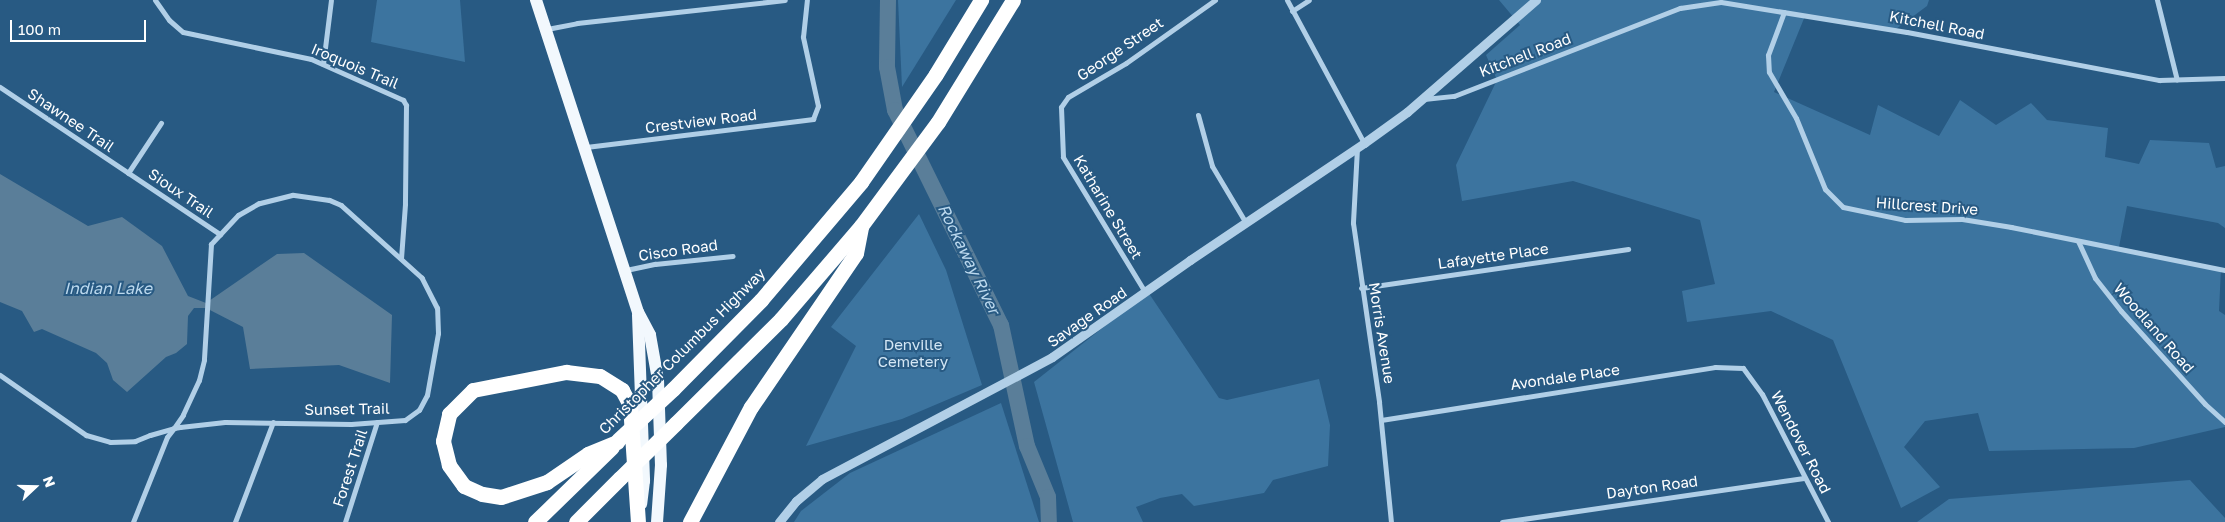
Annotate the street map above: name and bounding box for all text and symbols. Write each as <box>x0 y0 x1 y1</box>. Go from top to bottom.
street label: Kitchell Road <box>1888 7 1986 43</box>
scale bar <box>12 10 149 42</box>
street label: George Street <box>1073 14 1167 84</box>
text: 100 m <box>18 20 61 38</box>
street label: Kitchell Road <box>1477 29 1573 81</box>
street label: Iroquois Trail <box>309 39 401 93</box>
street label: Shawnee Trail <box>24 84 118 156</box>
street label: Crestview Road <box>644 105 758 137</box>
street label: Katharine Street <box>1070 152 1146 262</box>
street label: Sioux Trail <box>145 165 217 221</box>
street label: Hillcrest Drive <box>1875 193 1979 219</box>
water label: Rockaway River <box>934 201 1004 317</box>
street label: Cisco Road <box>637 236 719 264</box>
street label: Lafayette Place <box>1436 239 1550 273</box>
street label: Christopher Columbus Highway <box>595 264 769 438</box>
water label: Indian Lake <box>64 278 152 298</box>
street label: Woodland Road <box>2110 279 2198 377</box>
street label: Morris Avenue <box>1365 281 1399 385</box>
street label: Savage Road <box>1044 283 1130 351</box>
park label: Denville Cemetery <box>878 335 948 370</box>
street label: Avondale Place <box>1509 360 1621 394</box>
street label: Wendover Road <box>1767 388 1835 496</box>
street label: Sunset Trail <box>304 399 390 419</box>
street label: Forest Trail <box>329 427 371 509</box>
north arrow <box>10 462 60 512</box>
street label: Dayton Road <box>1605 472 1699 502</box>
text: N <box>40 473 59 489</box>

